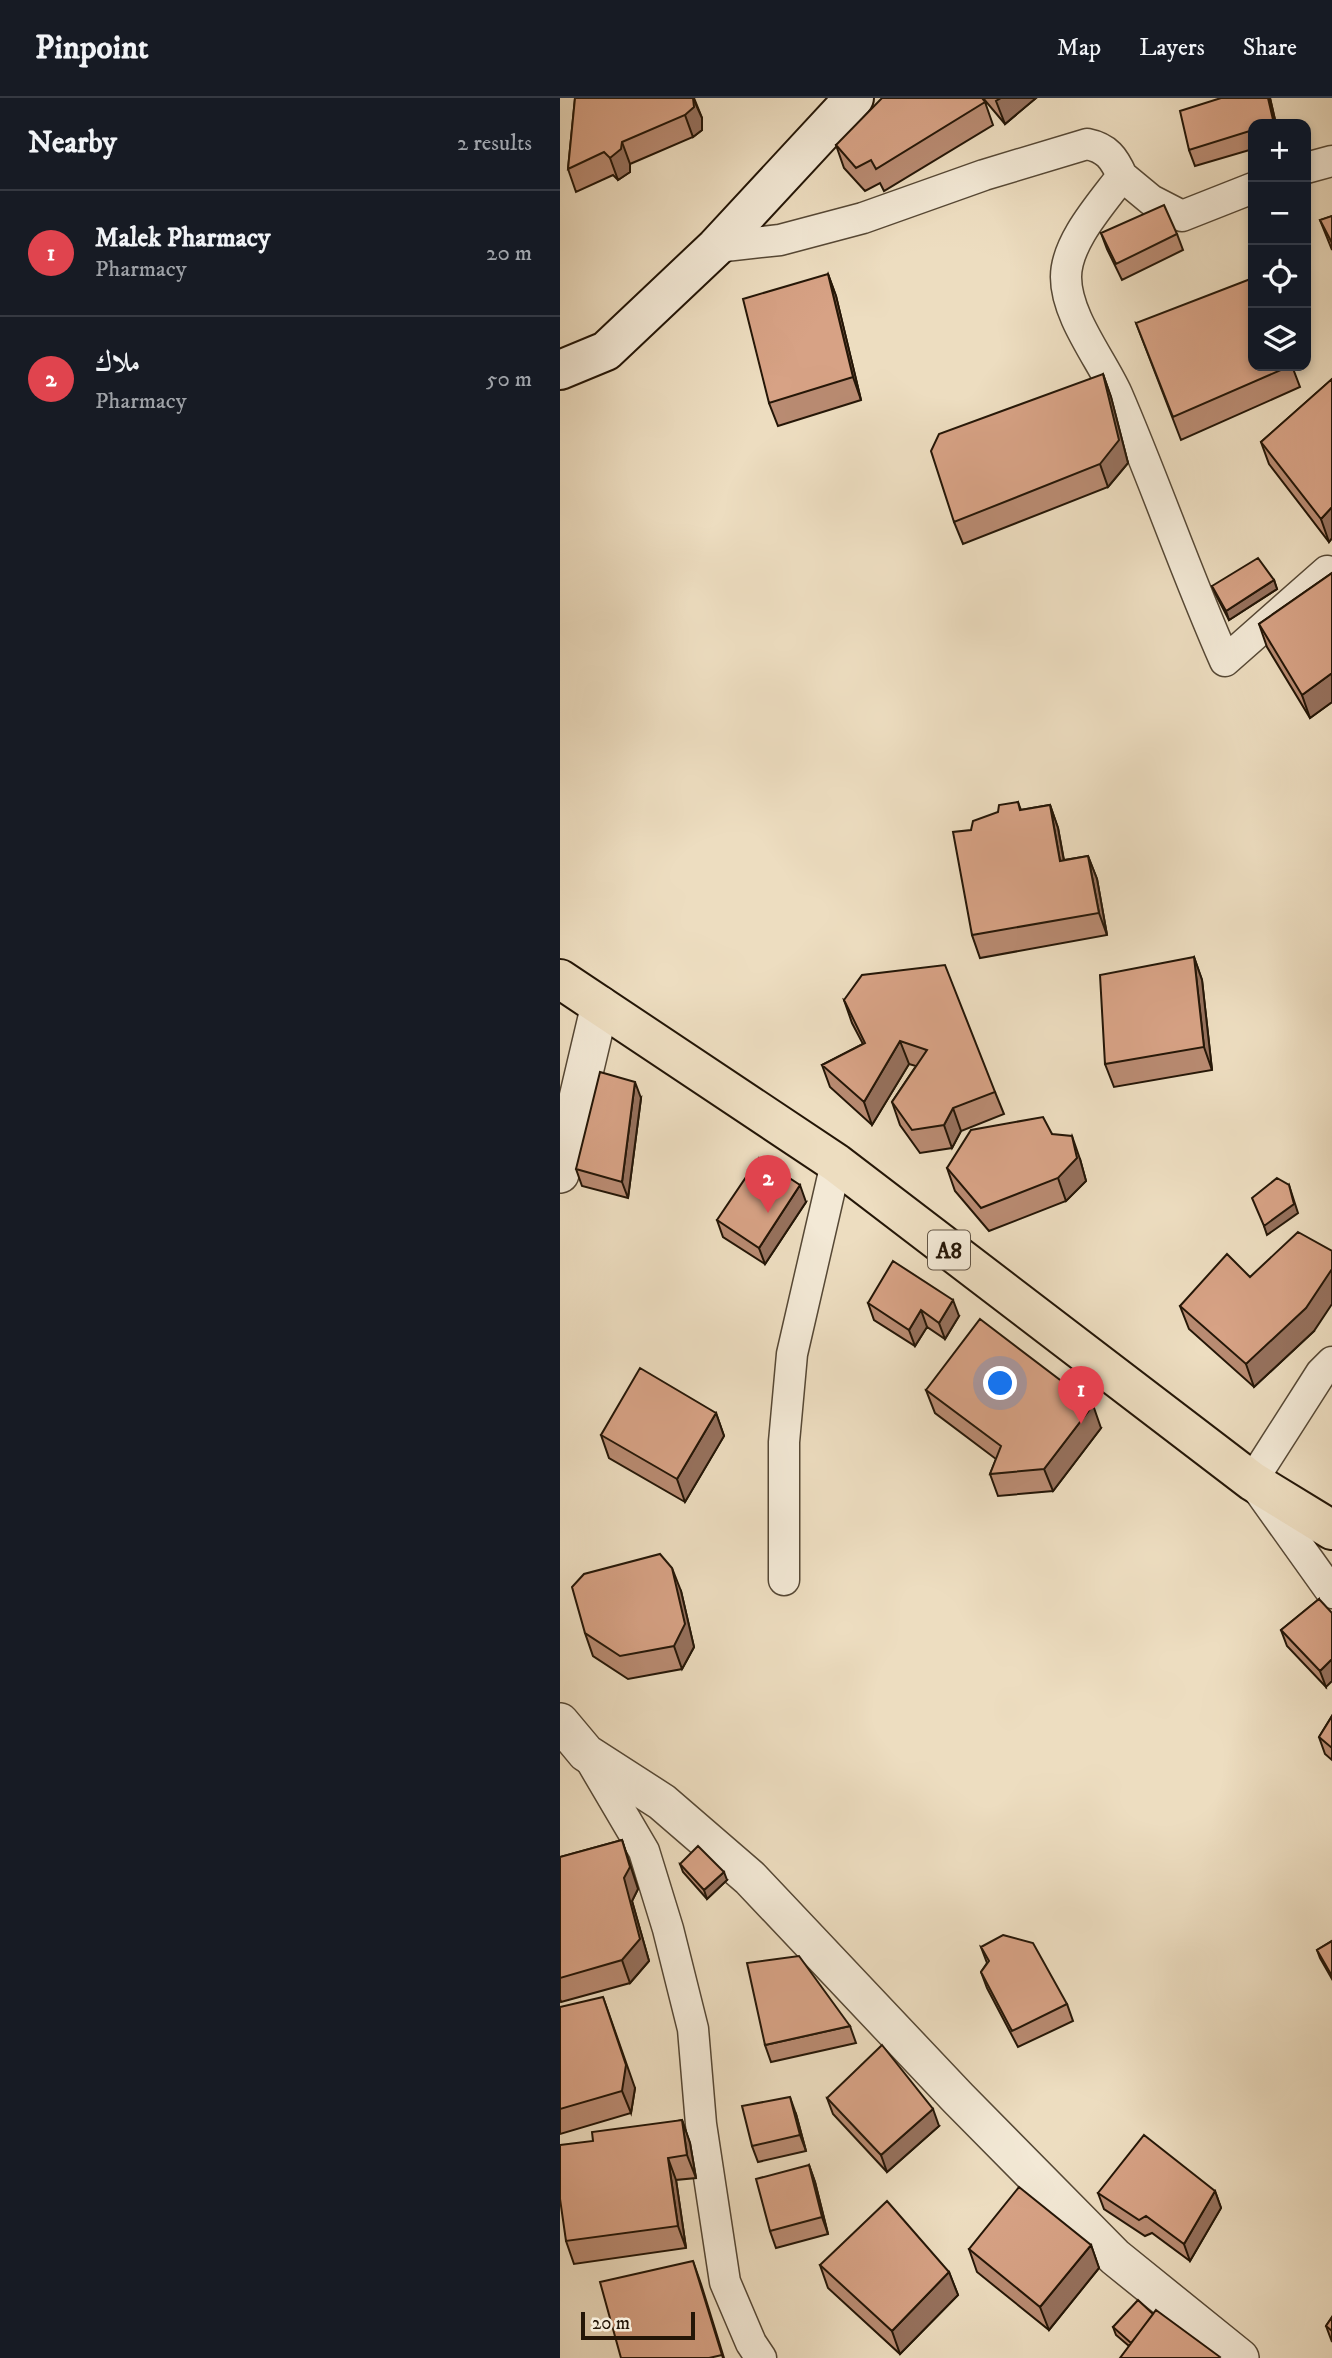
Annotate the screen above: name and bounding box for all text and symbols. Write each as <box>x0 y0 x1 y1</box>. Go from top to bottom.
text: Pinpoint <box>35 28 149 69</box>
text: Map <box>1057 33 1101 63</box>
text: Layers <box>1139 33 1205 63</box>
text: Share <box>1243 33 1297 63</box>
map controls <box>1248 119 1311 371</box>
button: + <box>1248 119 1311 182</box>
text: Nearby <box>28 125 117 162</box>
text: 2 results <box>457 129 532 158</box>
button: − <box>1248 182 1311 245</box>
text: Malek Pharmacy <box>95 222 270 255</box>
text: 1 <box>47 239 55 268</box>
text: 20 m <box>486 239 532 268</box>
button: locate <box>1248 245 1311 308</box>
text: Pharmacy <box>95 255 187 284</box>
button: layers <box>1248 308 1311 371</box>
text: ملاك <box>95 347 140 380</box>
text: 2 <box>45 365 57 394</box>
text: 50 m <box>486 365 532 394</box>
text: Pharmacy <box>95 387 187 416</box>
pin: 2 <box>745 1155 791 1213</box>
road number: A8 <box>928 1231 970 1270</box>
your location <box>983 1366 1017 1400</box>
pin: 1 <box>1058 1366 1104 1424</box>
scale bar <box>581 2309 695 2341</box>
text: 20 m <box>592 2312 630 2335</box>

